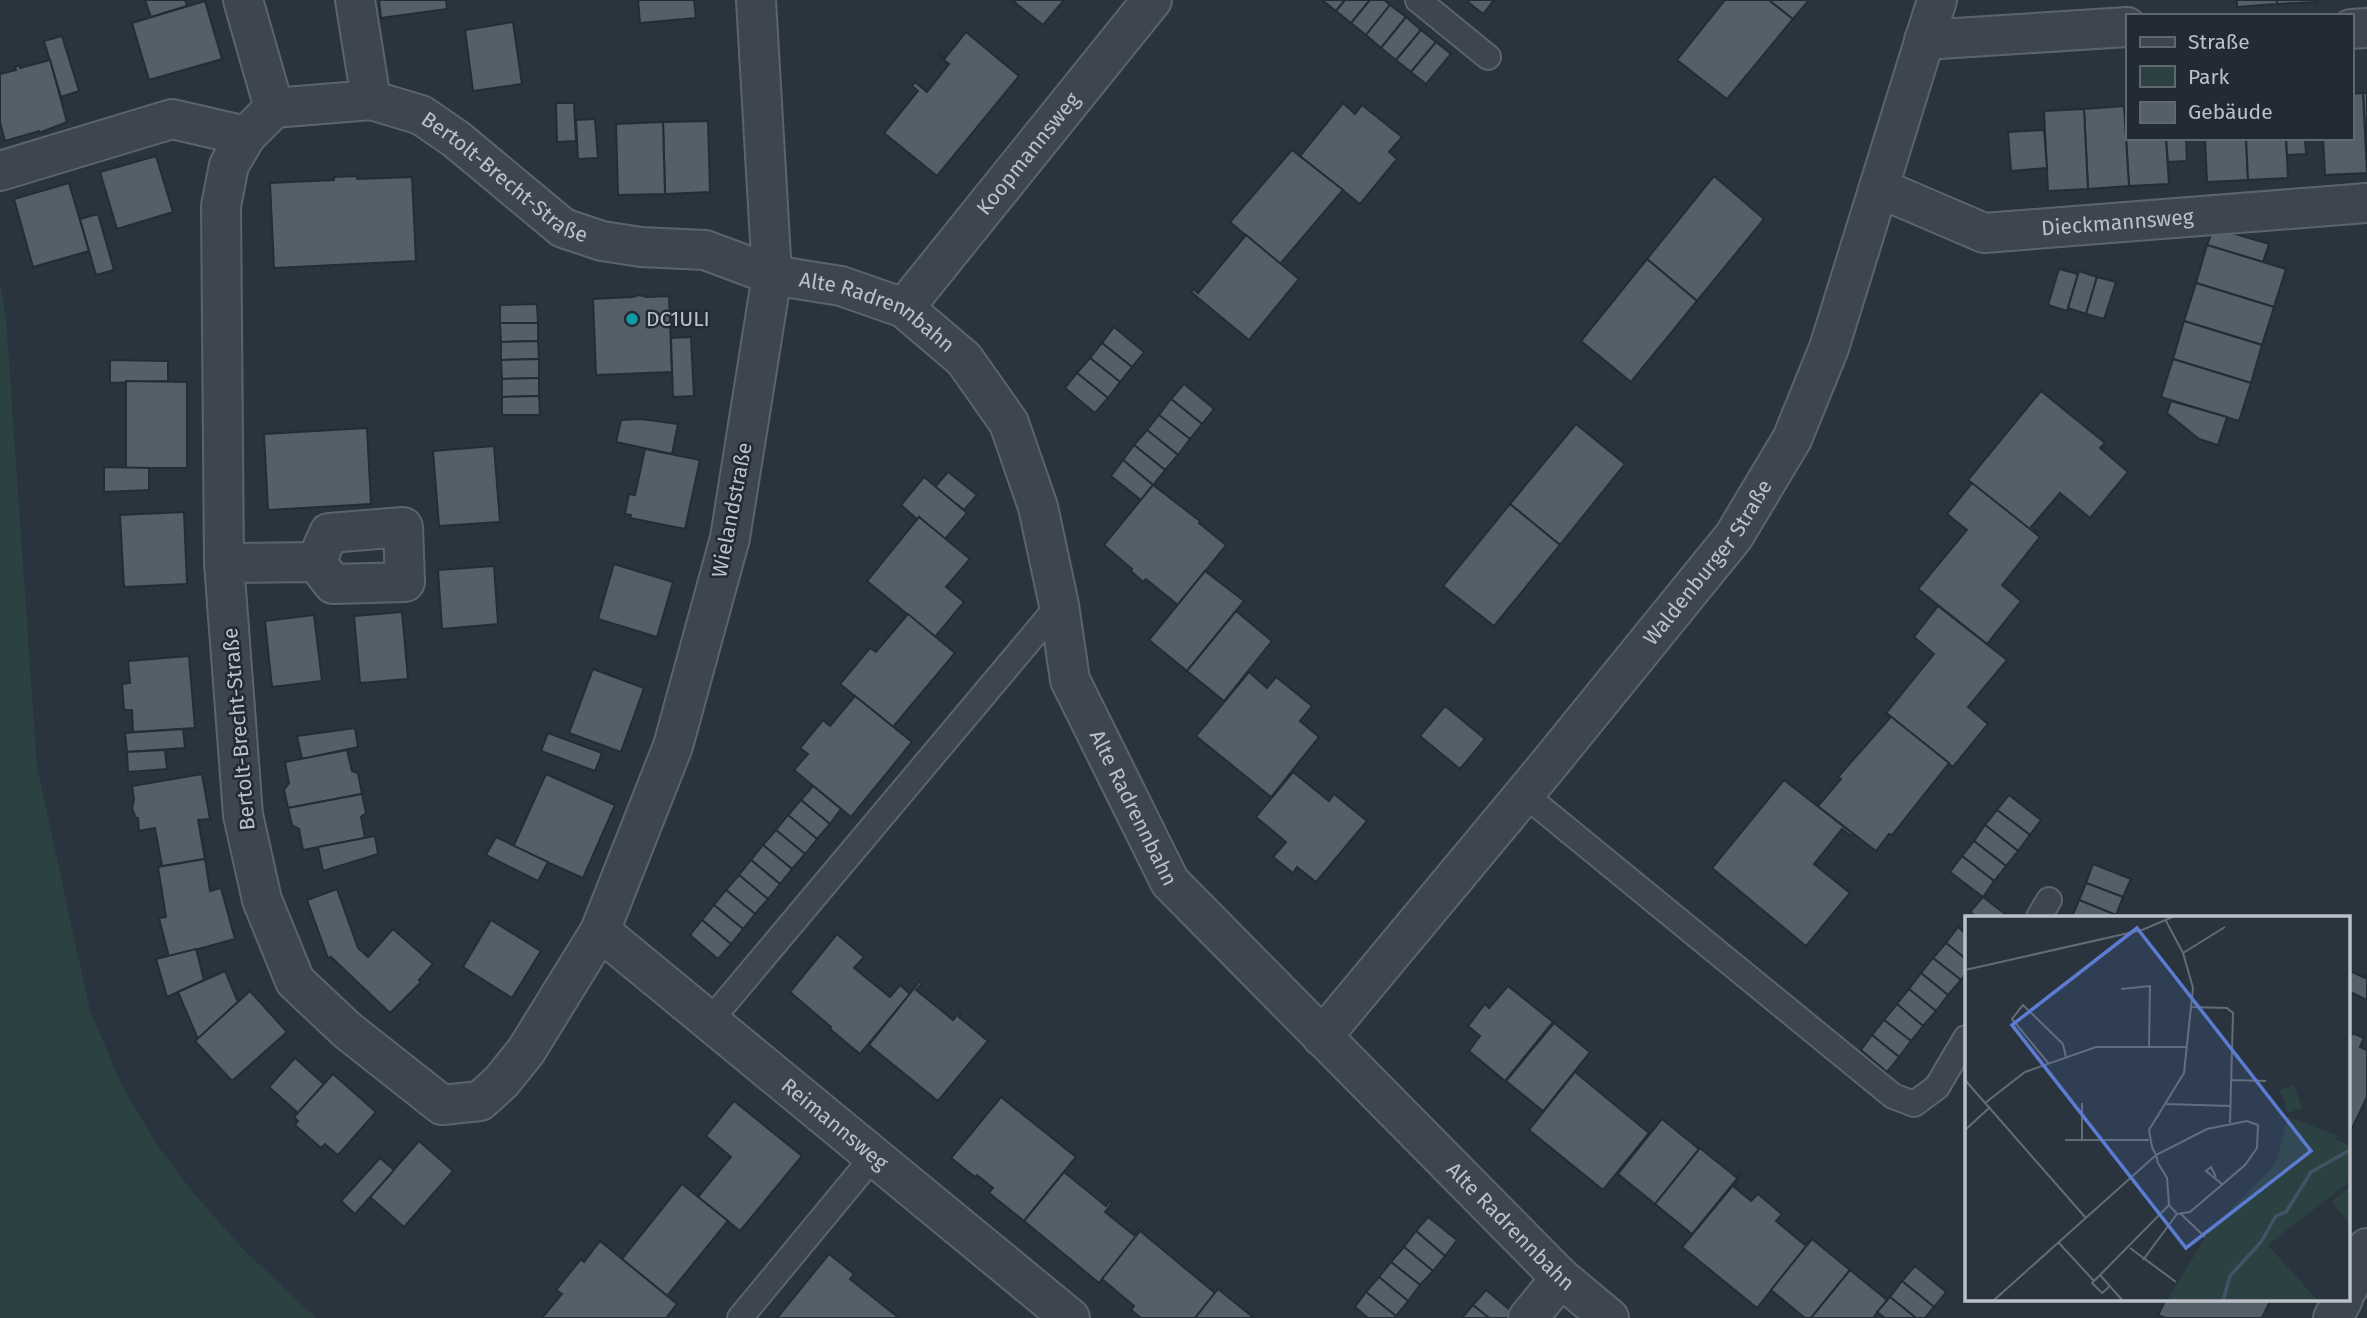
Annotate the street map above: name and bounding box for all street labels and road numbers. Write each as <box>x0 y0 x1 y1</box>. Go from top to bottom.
street label: Koopmannsweg <box>971 87 1085 220</box>
street label: Bertolt-Brecht-Straße <box>416 106 591 248</box>
street label: Dieckmannsweg <box>2040 204 2195 241</box>
street label: Alte Radrennbahn <box>797 267 960 358</box>
street label: Wielandstraße <box>706 440 758 580</box>
street label: Waldenburger Straße <box>1638 475 1778 650</box>
street label: Bertolt-Brecht-Straße <box>217 627 261 831</box>
street label: Alte Radrennbahn <box>1084 726 1183 890</box>
street label: Reimannsweg <box>776 1073 894 1176</box>
street label: Alte Radrennbahn <box>1441 1157 1580 1297</box>

